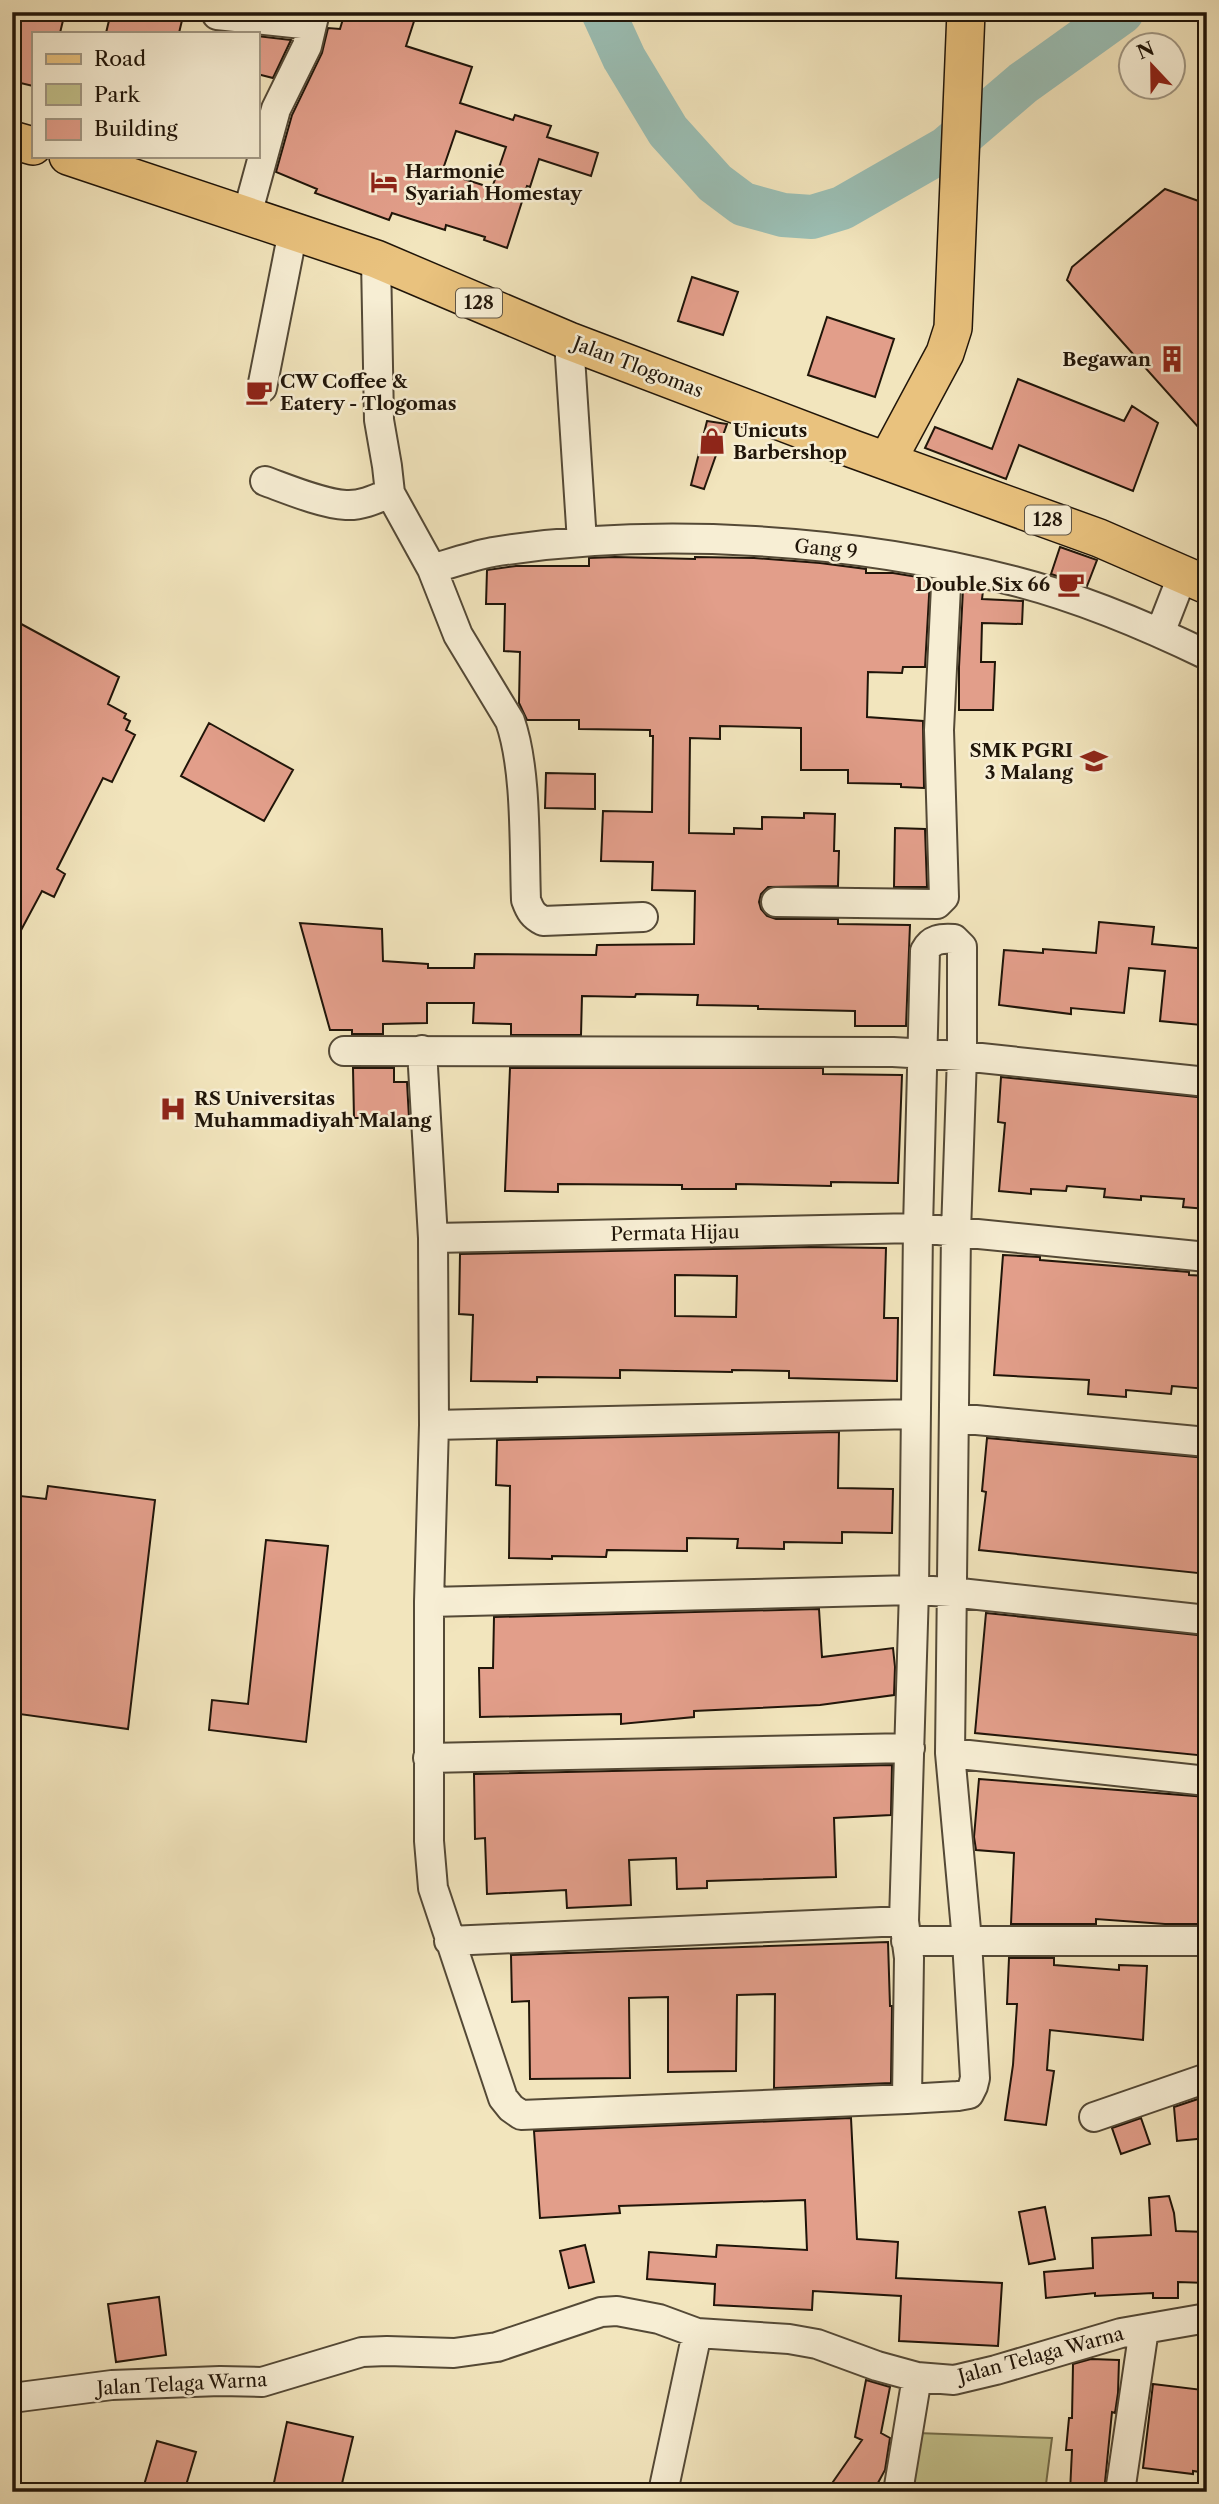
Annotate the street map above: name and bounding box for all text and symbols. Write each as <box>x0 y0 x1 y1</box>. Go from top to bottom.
legend <box>32 32 259 158</box>
north arrow <box>1118 32 1188 102</box>
text: N <box>1134 37 1158 64</box>
text: Road <box>94 46 146 71</box>
text: Park <box>94 82 140 107</box>
text: Building <box>94 116 179 141</box>
place label: Harmonie Syariah Homestay <box>405 160 583 205</box>
hotel icon: Harmonie Syariah Homestay <box>369 167 399 197</box>
road number: 128 <box>456 288 502 318</box>
street label: Jalan Tlogomas <box>567 331 706 402</box>
building icon: Begawan <box>1157 344 1187 374</box>
place label: Begawan <box>1062 348 1151 371</box>
place label: CW Coffee & Eatery - Tlogomas <box>280 370 457 415</box>
cafe icon: CW Coffee & Eatery - Tlogomas <box>244 377 274 407</box>
place label: Unicuts Barbershop <box>733 419 847 464</box>
shop icon: Unicuts Barbershop <box>697 426 727 456</box>
road number: 128 <box>1025 506 1071 534</box>
street label: Gang 9 <box>793 534 859 564</box>
cafe icon: Double Six 66 <box>1056 569 1086 599</box>
place label: Double Six 66 <box>915 573 1050 596</box>
place label: SMK PGRI 3 Malang <box>969 739 1074 784</box>
school or university icon: SMK PGRI 3 Malang <box>1079 746 1109 776</box>
place label: RS Universitas Muhammadiyah Malang <box>194 1087 432 1132</box>
hospital icon: RS Universitas Muhammadiyah Malang <box>158 1094 188 1124</box>
street label: Permata Hijau <box>610 1220 740 1246</box>
street label: Jalan Telaga Warna <box>953 2322 1126 2389</box>
street label: Jalan Telaga Warna <box>93 2368 268 2400</box>

